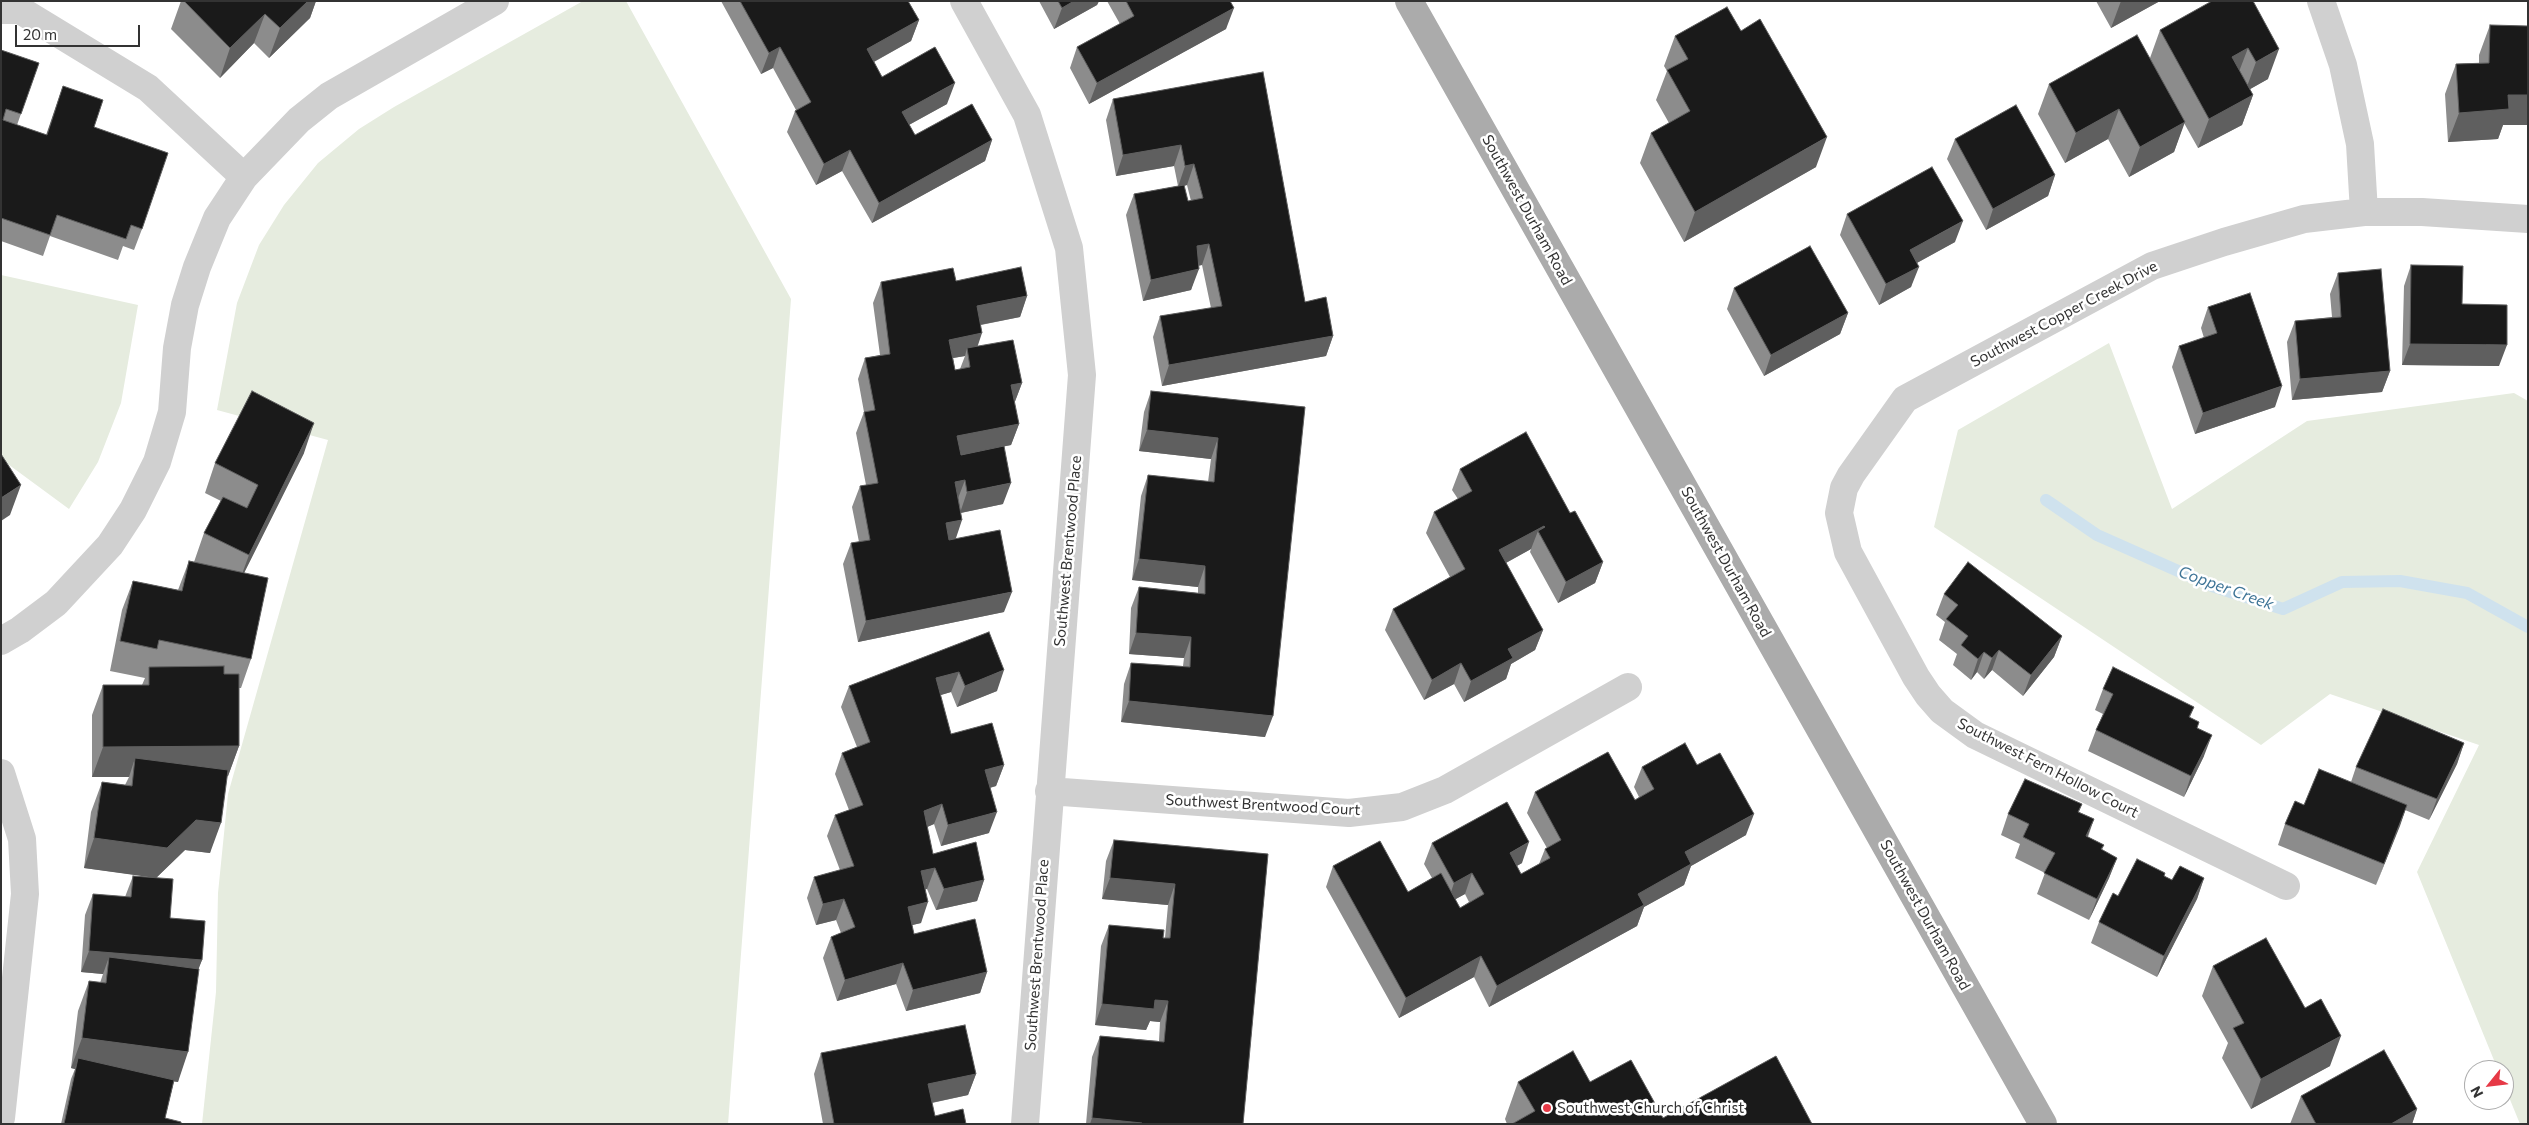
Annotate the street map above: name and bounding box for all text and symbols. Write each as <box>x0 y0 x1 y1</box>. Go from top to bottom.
scale bar <box>18 15 142 47</box>
text: 20 m <box>23 25 57 43</box>
street label: Southwest Durham Road <box>1478 132 1576 288</box>
street label: Southwest Copper Creek Drive <box>1968 257 2160 371</box>
street label: Southwest Brentwood Place <box>1051 455 1085 647</box>
street label: Southwest Durham Road <box>1677 484 1775 640</box>
water label: Copper Creek <box>2176 562 2276 614</box>
street label: Southwest Fern Hollow Court <box>1954 714 2142 822</box>
street label: Southwest Brentwood Court <box>1165 791 1361 819</box>
street label: Southwest Durham Road <box>1876 837 1974 993</box>
street label: Southwest Brentwood Place <box>1021 859 1053 1051</box>
north arrow <box>2464 1060 2514 1110</box>
text: N <box>2466 1083 2486 1101</box>
place label: Southwest Church of Christ <box>1557 1099 1744 1117</box>
marker: Southwest Church of Christ <box>1541 1102 1553 1114</box>

